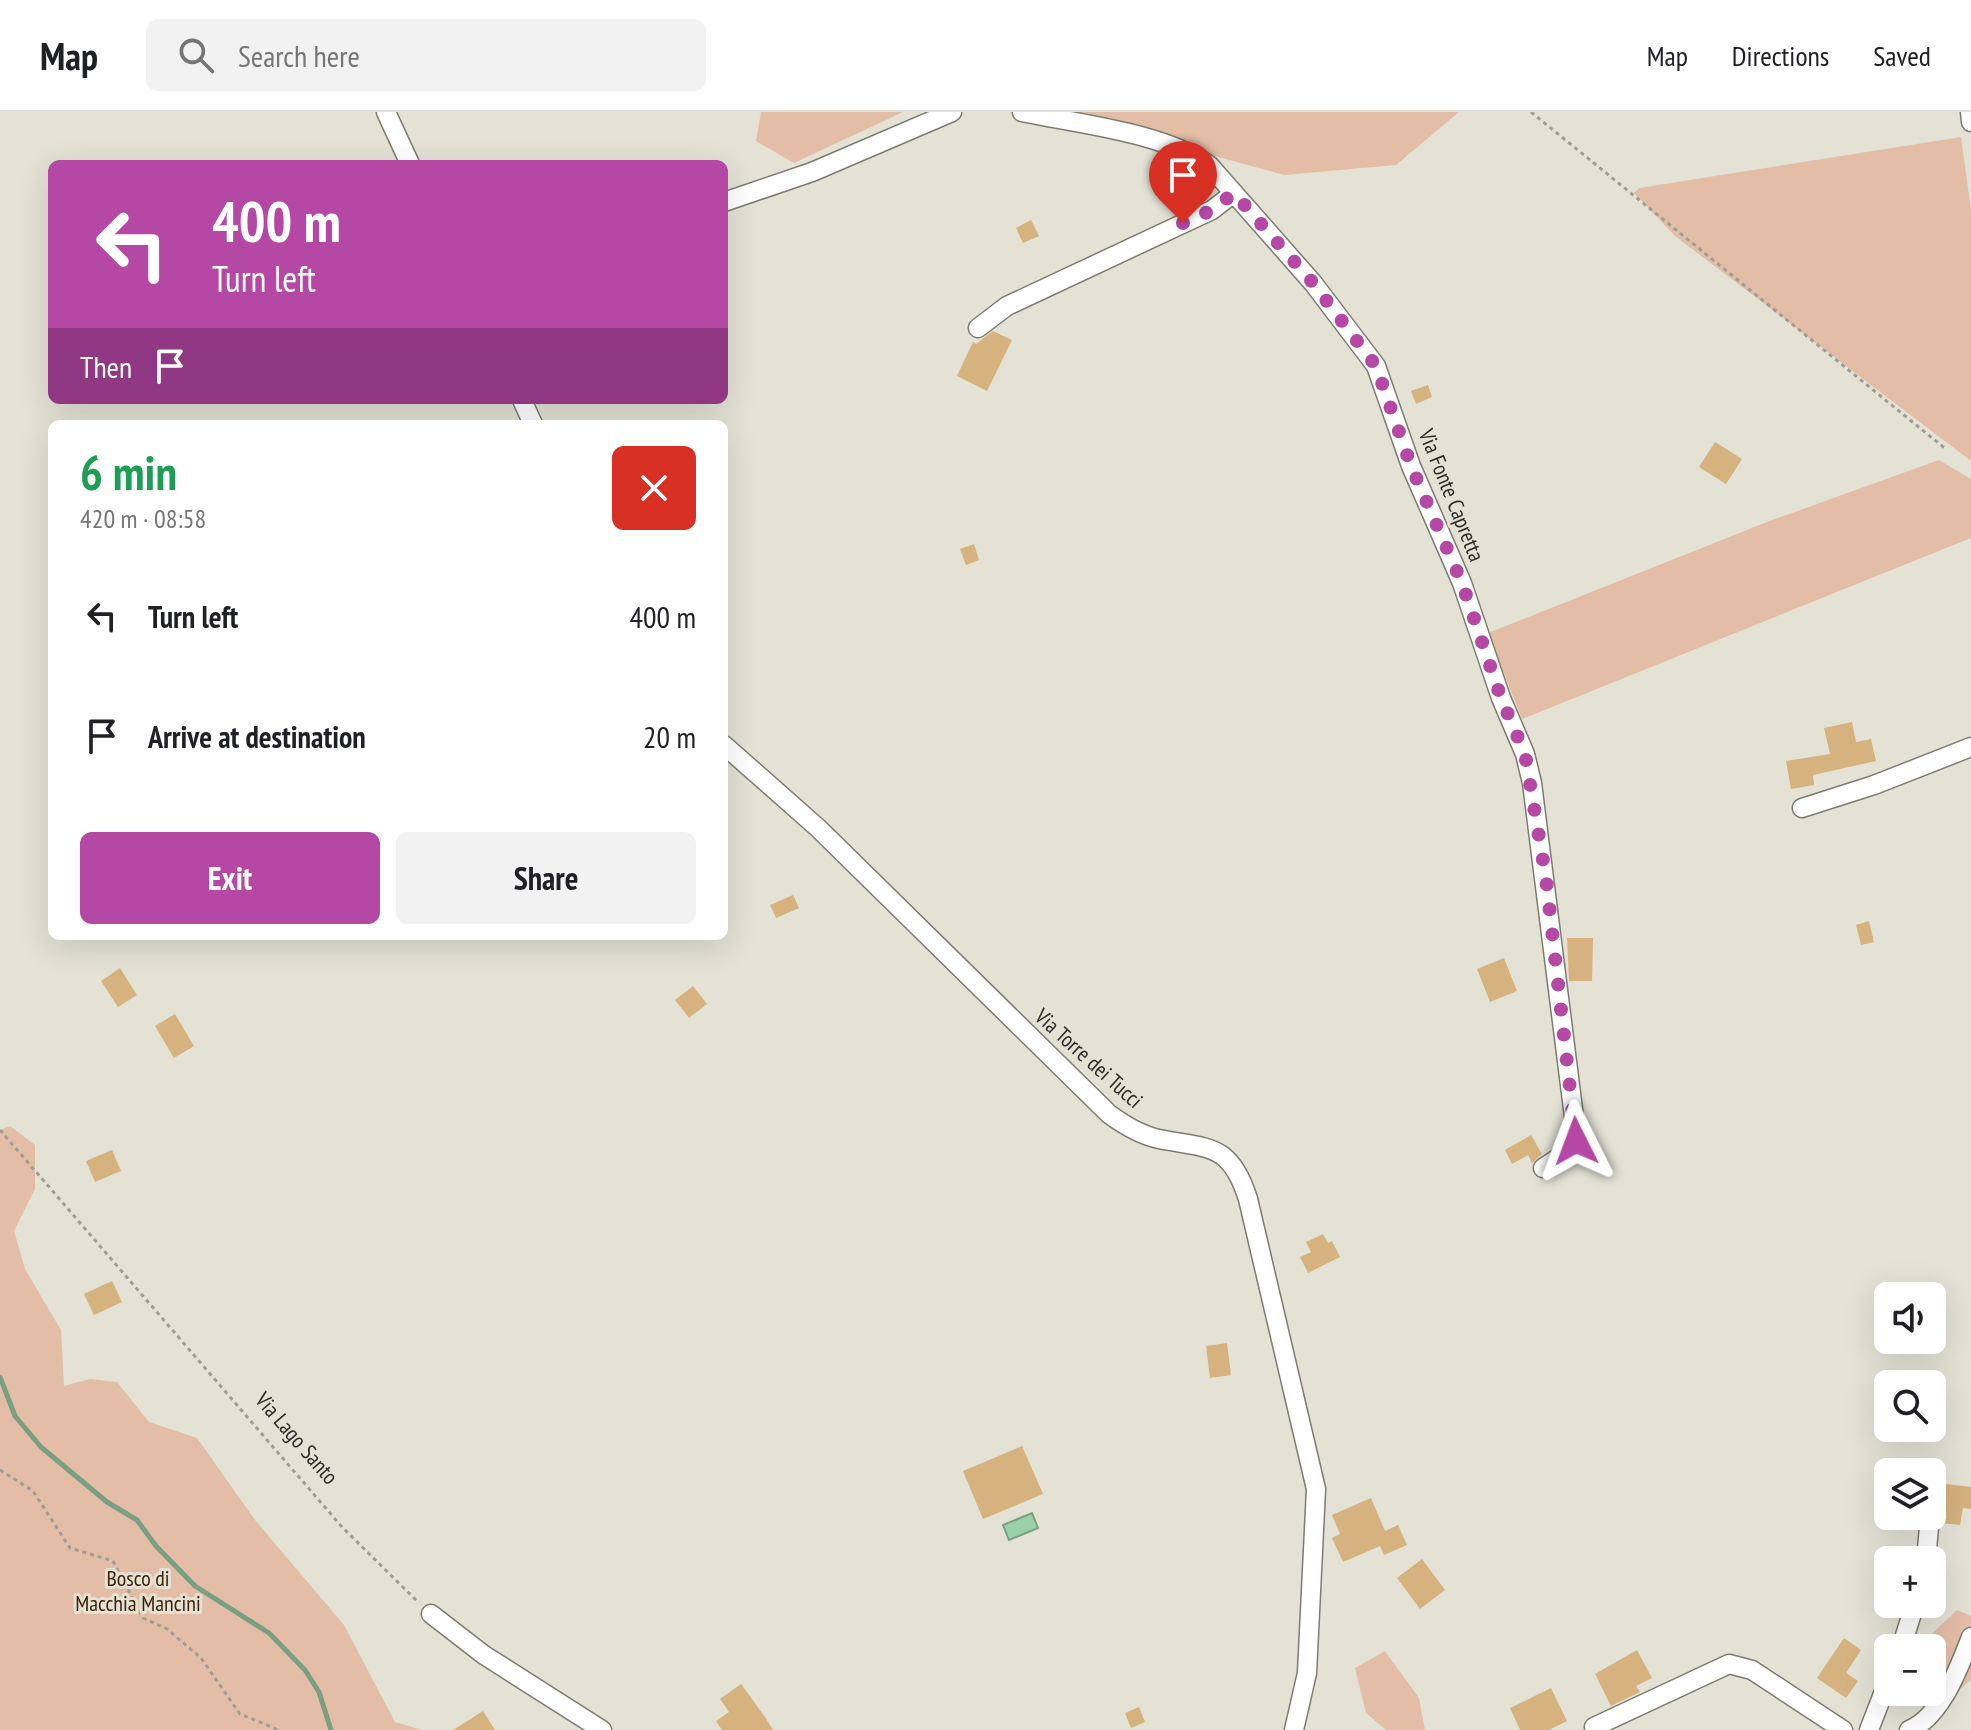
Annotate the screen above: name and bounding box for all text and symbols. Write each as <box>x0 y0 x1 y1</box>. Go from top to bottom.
search box <box>146 19 706 91</box>
text: Map <box>40 31 98 80</box>
icon: search <box>174 33 218 77</box>
text: Search here <box>238 36 360 75</box>
text: Map <box>1647 37 1688 74</box>
text: Directions <box>1732 37 1829 74</box>
text: Saved <box>1873 37 1931 74</box>
pin <box>1149 141 1217 223</box>
icon: arrive <box>1161 153 1205 197</box>
text: 400 m <box>212 185 341 257</box>
icon: left <box>80 192 184 296</box>
text: Turn left <box>212 255 316 302</box>
icon: arrive <box>148 344 192 388</box>
text: Then <box>80 347 132 386</box>
street label: Via Fonte Capretta <box>1412 424 1491 565</box>
text: 6 min <box>80 441 177 503</box>
button: close <box>612 446 696 530</box>
text: 420 m · 08:58 <box>80 502 206 535</box>
icon: left <box>80 594 124 638</box>
text: Turn left <box>148 597 238 636</box>
text: 400 m <box>630 597 696 636</box>
icon: arrive <box>80 714 124 758</box>
text: Arrive at destination <box>148 717 366 756</box>
text: 20 m <box>643 717 696 756</box>
button: Exit <box>80 832 380 924</box>
button: Share <box>396 832 696 924</box>
street label: Via Torre dei Tucci <box>1028 1001 1149 1114</box>
position arrow <box>1534 1099 1618 1183</box>
map controls <box>1874 1282 1946 1706</box>
button: sound <box>1874 1282 1946 1354</box>
button: search <box>1874 1370 1946 1442</box>
street label: Via Lago Santo <box>249 1385 345 1490</box>
button: layers <box>1874 1458 1946 1530</box>
button: + <box>1874 1546 1946 1618</box>
park label: Bosco di Macchia Mancini <box>75 1564 201 1617</box>
button: − <box>1874 1634 1946 1706</box>

